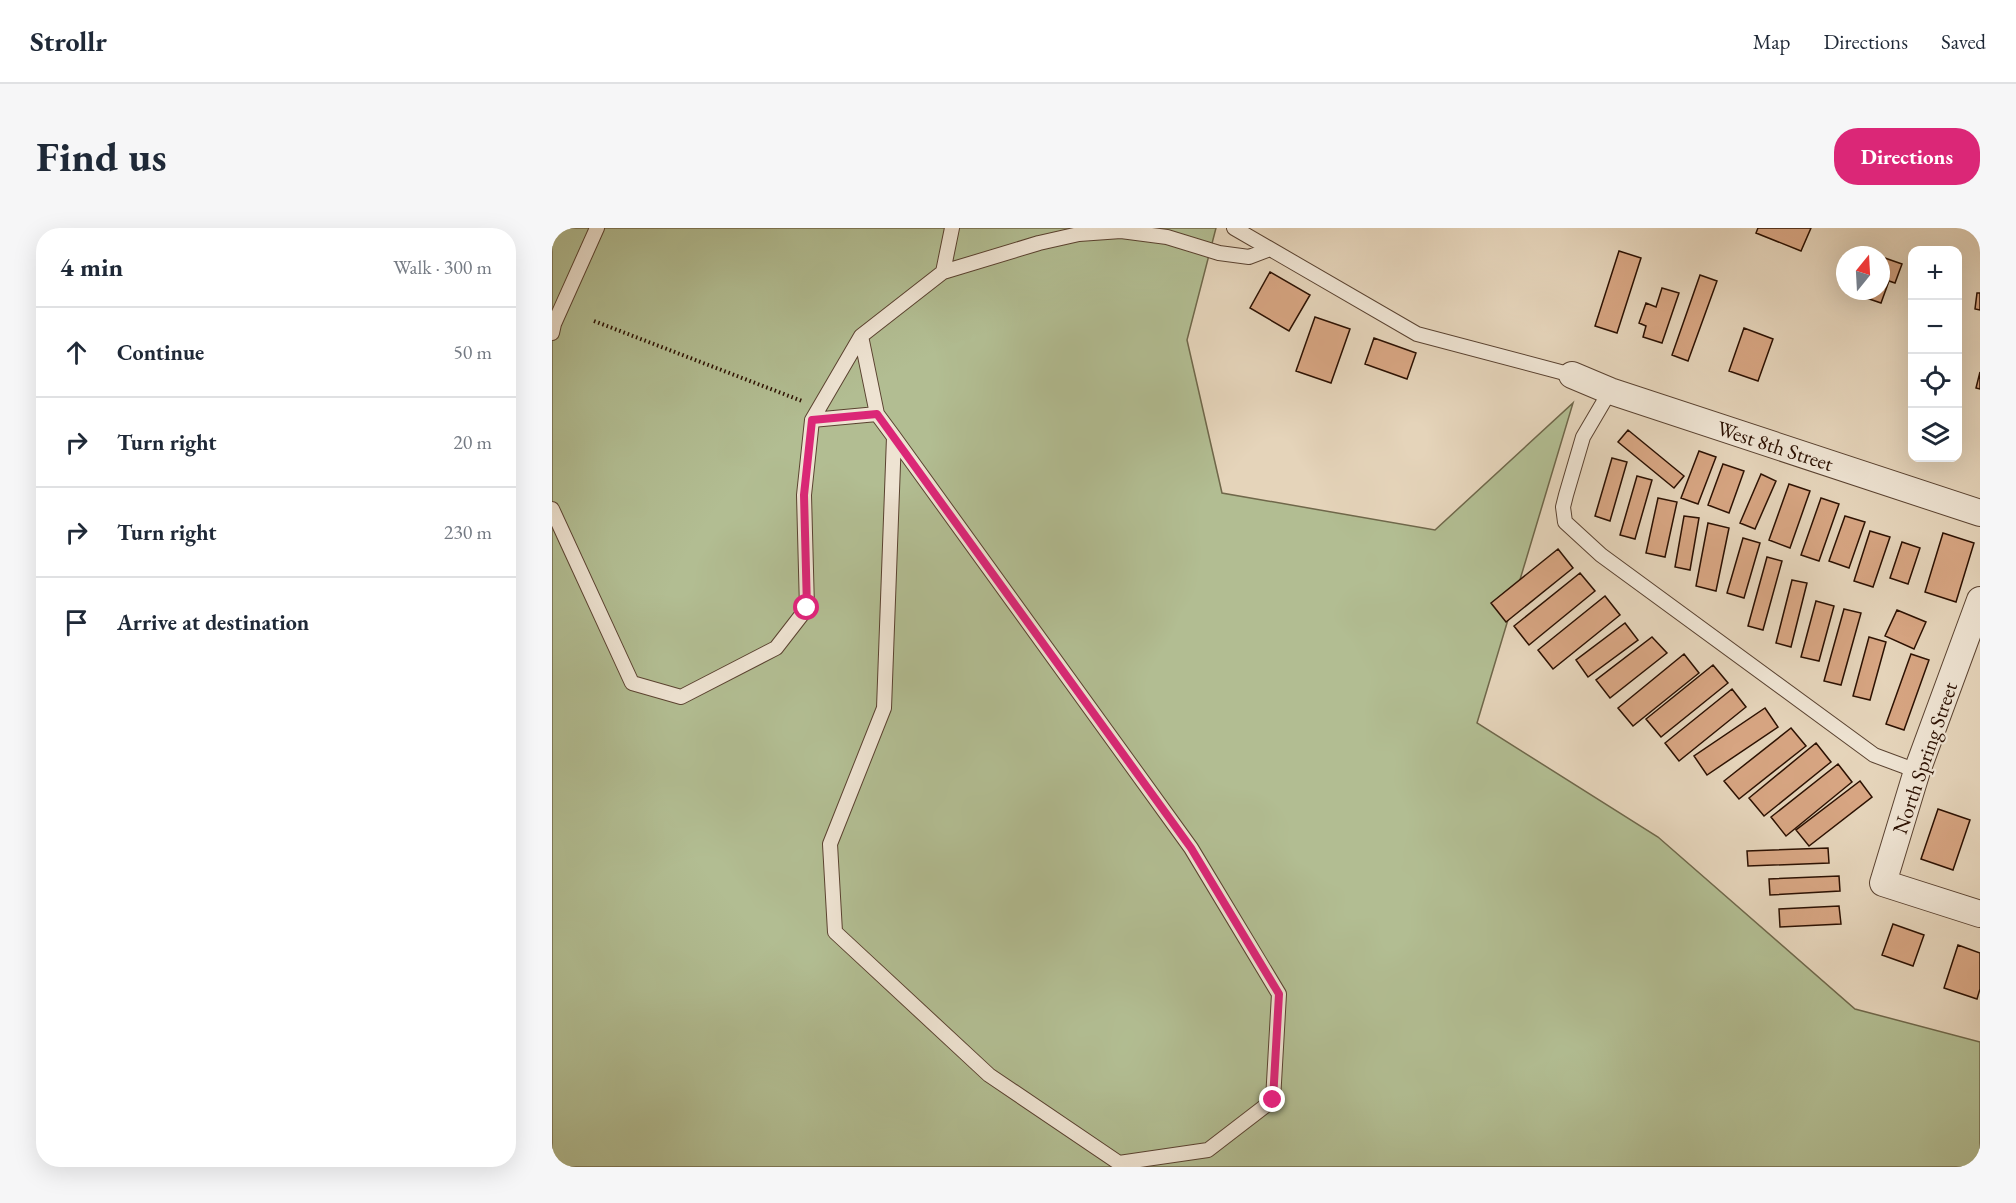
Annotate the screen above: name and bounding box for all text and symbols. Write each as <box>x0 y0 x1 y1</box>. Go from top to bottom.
text: Strollr <box>30 23 107 59</box>
text: Map <box>1753 28 1790 55</box>
text: Directions <box>1823 28 1908 55</box>
text: Saved <box>1941 28 1986 55</box>
button: Directions <box>1834 128 1980 185</box>
text: Find us <box>36 129 167 184</box>
north arrow <box>1836 246 1890 300</box>
map controls <box>1908 246 1962 462</box>
button: + <box>1908 246 1962 300</box>
text: 4 min <box>60 250 123 284</box>
text: Walk · 300 m <box>393 254 492 280</box>
button: − <box>1908 300 1962 354</box>
icon: ahead <box>60 336 93 369</box>
text: Continue <box>117 338 204 367</box>
text: 50 m <box>453 339 492 365</box>
button: locate <box>1908 354 1962 408</box>
button: layers <box>1908 408 1962 462</box>
street label: West 8th Street <box>1714 414 1837 477</box>
icon: right <box>60 426 93 459</box>
text: Turn right <box>117 428 216 457</box>
text: 20 m <box>453 429 492 455</box>
icon: right <box>60 516 93 549</box>
text: Turn right <box>117 518 216 547</box>
text: 230 m <box>444 519 492 545</box>
route start <box>793 594 819 620</box>
icon: arrive <box>60 606 93 639</box>
text: Arrive at destination <box>117 608 309 637</box>
street label: North Spring Street <box>1886 678 1963 837</box>
route end <box>1259 1086 1285 1112</box>

